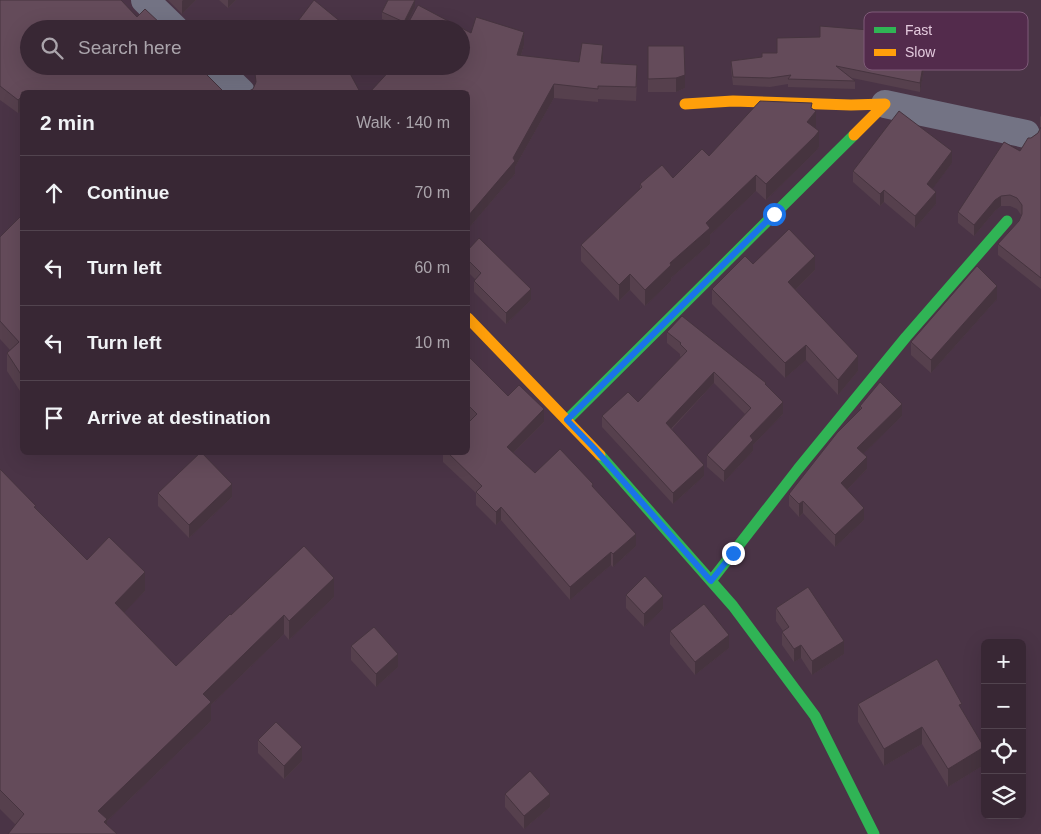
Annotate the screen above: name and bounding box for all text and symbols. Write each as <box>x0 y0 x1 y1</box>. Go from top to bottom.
legend <box>864 12 1028 70</box>
search box <box>20 20 470 75</box>
text: Fast <box>905 22 932 38</box>
icon: search <box>38 34 66 62</box>
text: Search here <box>78 37 182 58</box>
text: Slow <box>905 44 936 60</box>
text: 2 min <box>40 111 95 134</box>
text: Walk · 140 m <box>356 114 450 131</box>
icon: ahead <box>40 179 68 207</box>
text: Continue <box>87 182 169 203</box>
text: 70 m <box>414 184 450 201</box>
route start <box>763 203 786 226</box>
icon: left <box>40 254 68 282</box>
text: Turn left <box>87 257 162 278</box>
text: 60 m <box>414 259 450 276</box>
icon: left <box>40 329 68 357</box>
text: Turn left <box>87 332 162 353</box>
text: 10 m <box>414 334 450 351</box>
icon: arrive <box>40 404 68 432</box>
text: Arrive at destination <box>87 407 271 428</box>
route end <box>722 542 745 565</box>
map controls <box>981 639 1026 819</box>
button: + <box>981 639 1026 684</box>
button: − <box>981 684 1026 729</box>
button: locate <box>981 729 1026 774</box>
button: layers <box>981 774 1026 819</box>

